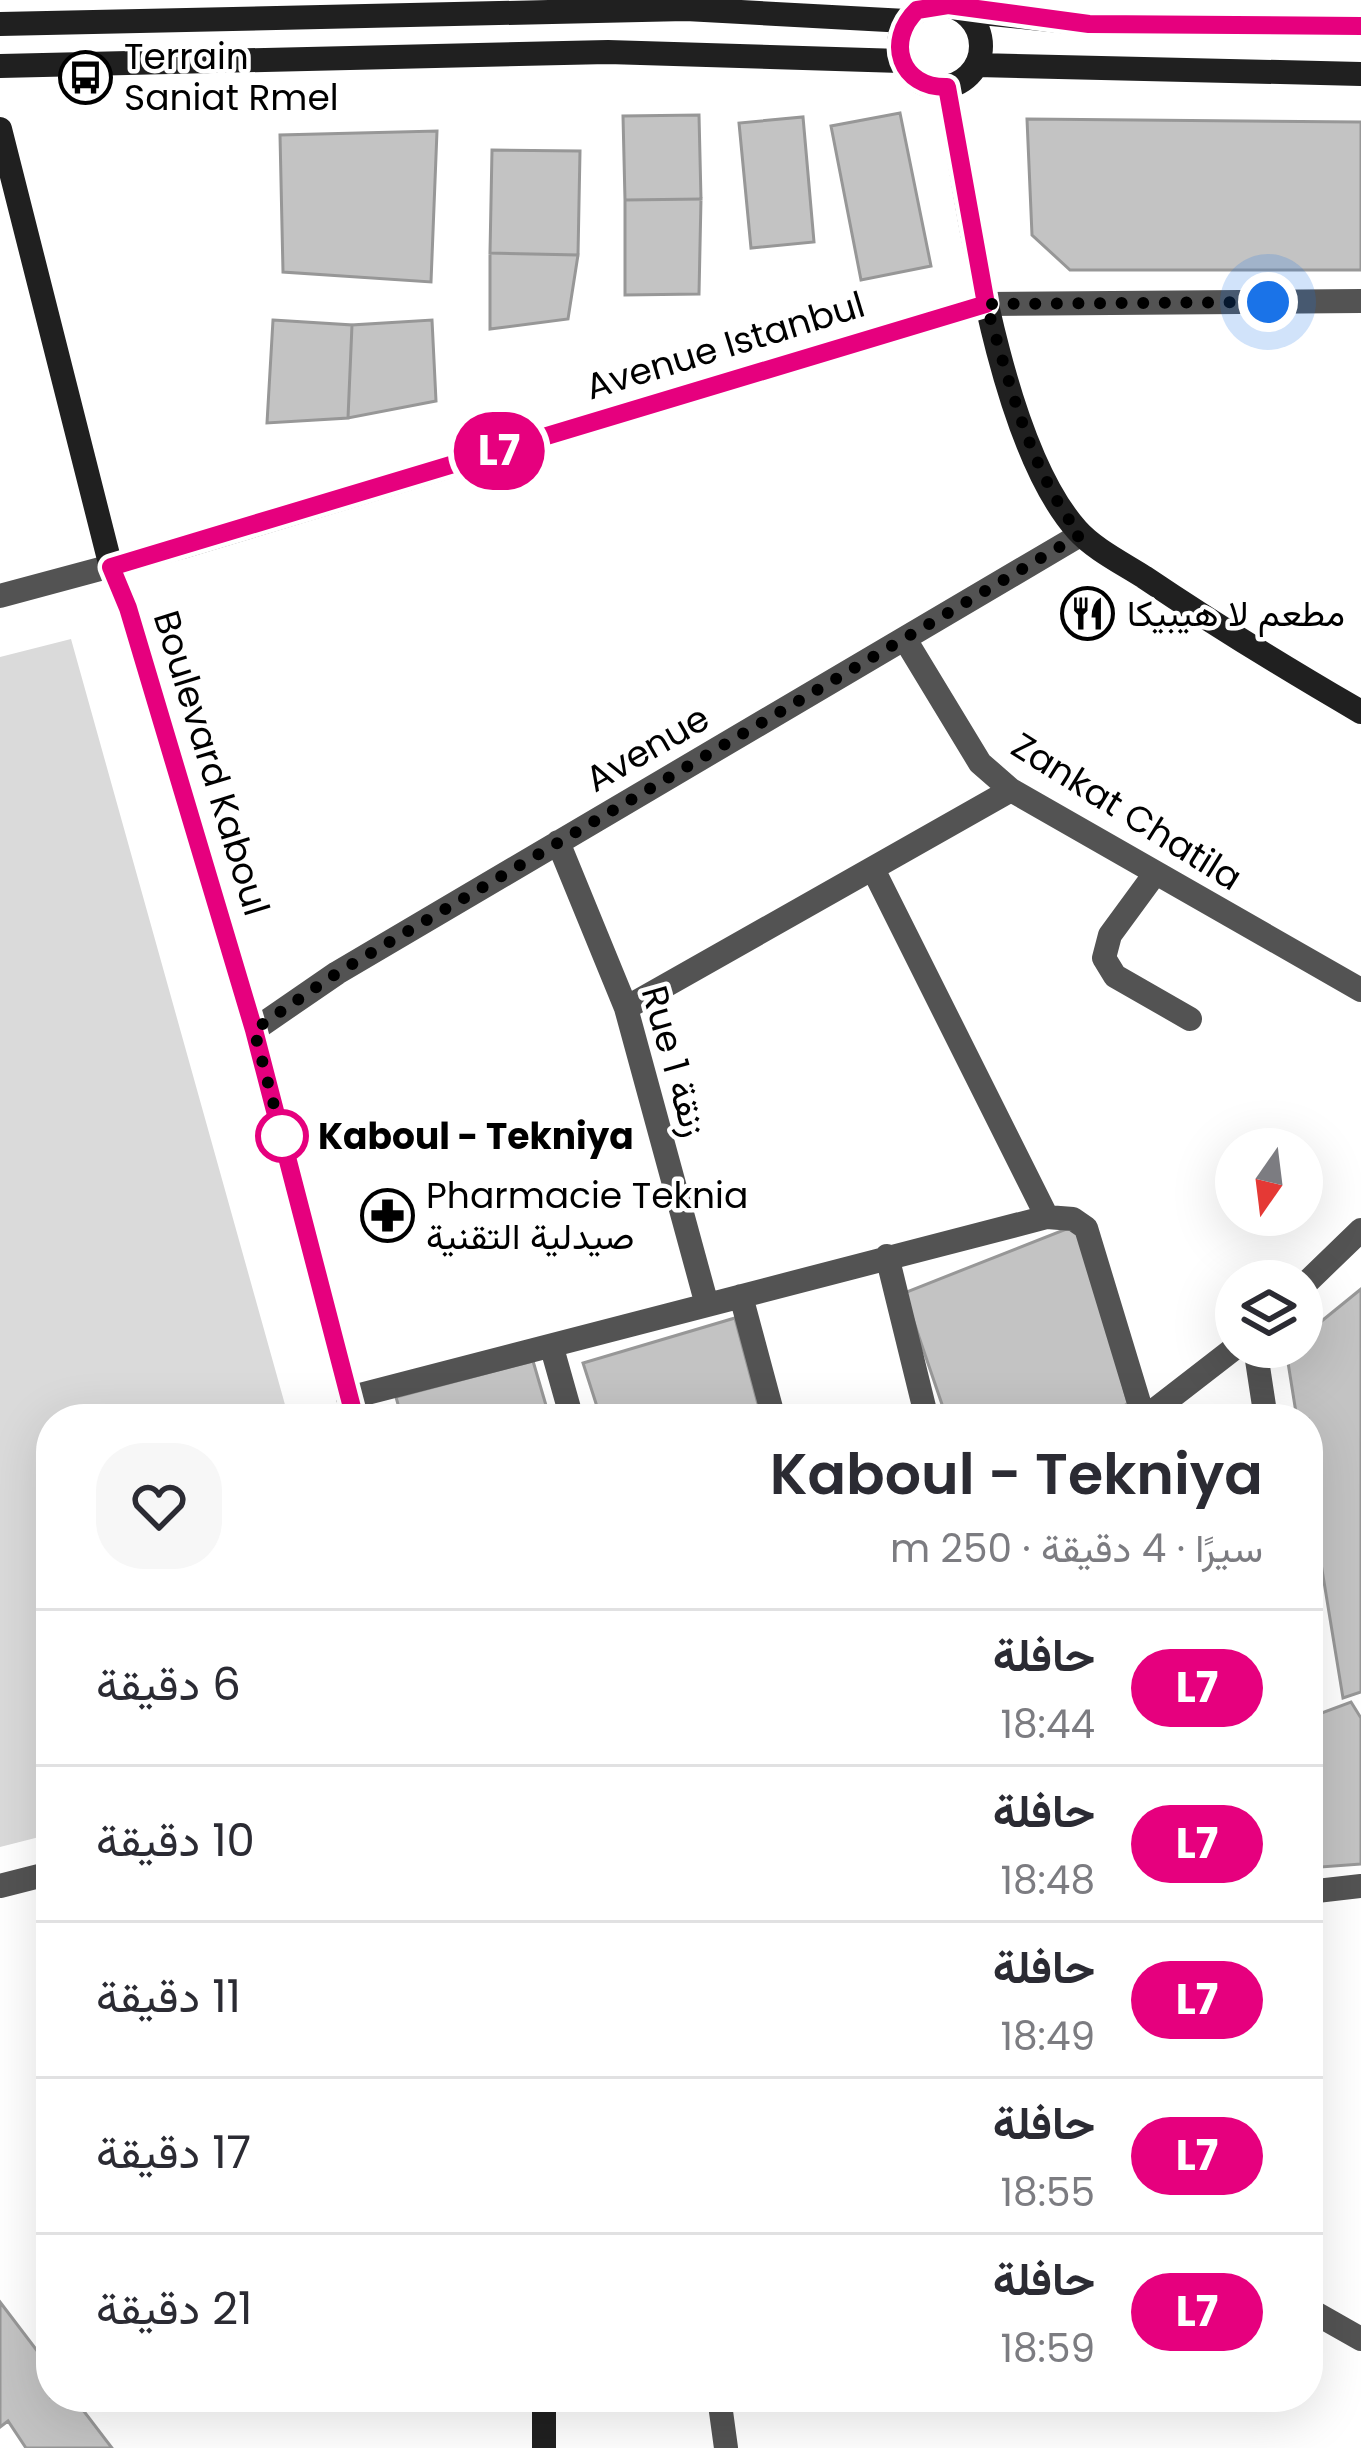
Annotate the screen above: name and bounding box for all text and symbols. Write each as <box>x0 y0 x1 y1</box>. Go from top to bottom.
place label: Terrain Saniat Rmel <box>124 31 339 123</box>
bus stop icon: Terrain Saniat Rmel <box>57 49 113 105</box>
your location <box>1238 272 1298 332</box>
street label: Avenue Istanbul <box>579 279 871 412</box>
line badge: L7 <box>445 412 553 490</box>
text: L7 <box>478 421 520 480</box>
restaurant icon: مطعم لا هيبيكا <box>1060 585 1116 641</box>
place label: مطعم لا هيبيكا <box>1127 588 1345 639</box>
street label: Boulevard Kaboul <box>141 604 282 922</box>
street label: Avenue <box>576 693 719 804</box>
street label: Zankat Chatila <box>1002 720 1252 903</box>
street label: Rue 1 زنقة <box>629 980 720 1143</box>
marker: Kaboul - Tekniya <box>257 1111 307 1161</box>
place label: Kaboul - Tekniya <box>318 1111 634 1162</box>
north arrow <box>1215 1128 1323 1236</box>
map controls <box>1215 1128 1323 1368</box>
place label: Pharmacie Teknia صيدلية التقنية <box>426 1170 748 1262</box>
pharmacy icon: Pharmacie Teknia صيدلية التقنية <box>359 1188 415 1244</box>
button: layers <box>1215 1260 1323 1368</box>
text: Kaboul - Tekniya <box>770 1434 1263 1514</box>
button: heart <box>96 1443 222 1569</box>
text: سيرًا · 4 دقيقة · 250 m <box>890 1521 1263 1576</box>
text: حافلة <box>993 1624 1095 1687</box>
text: 6 دقيقة <box>96 1653 241 1716</box>
text: L7 <box>1176 1658 1218 1717</box>
text: 18:44 <box>1001 1697 1095 1752</box>
text: حافلة <box>993 1780 1095 1843</box>
text: 10 دقيقة <box>96 1809 255 1872</box>
text: L7 <box>1176 1814 1218 1873</box>
text: 18:48 <box>1000 1853 1095 1908</box>
text: حافلة <box>993 1936 1095 1999</box>
text: 11 دقيقة <box>96 1965 241 2028</box>
text: L7 <box>1176 1970 1218 2029</box>
text: 18:49 <box>1001 2009 1095 2064</box>
text: حافلة <box>993 2092 1095 2155</box>
text: 17 دقيقة <box>96 2121 251 2184</box>
text: L7 <box>1176 2126 1218 2185</box>
text: 18:55 <box>1001 2165 1095 2220</box>
text: حافلة <box>993 2248 1095 2311</box>
text: 21 دقيقة <box>96 2277 252 2340</box>
text: L7 <box>1176 2282 1218 2341</box>
text: 18:59 <box>1001 2321 1095 2376</box>

